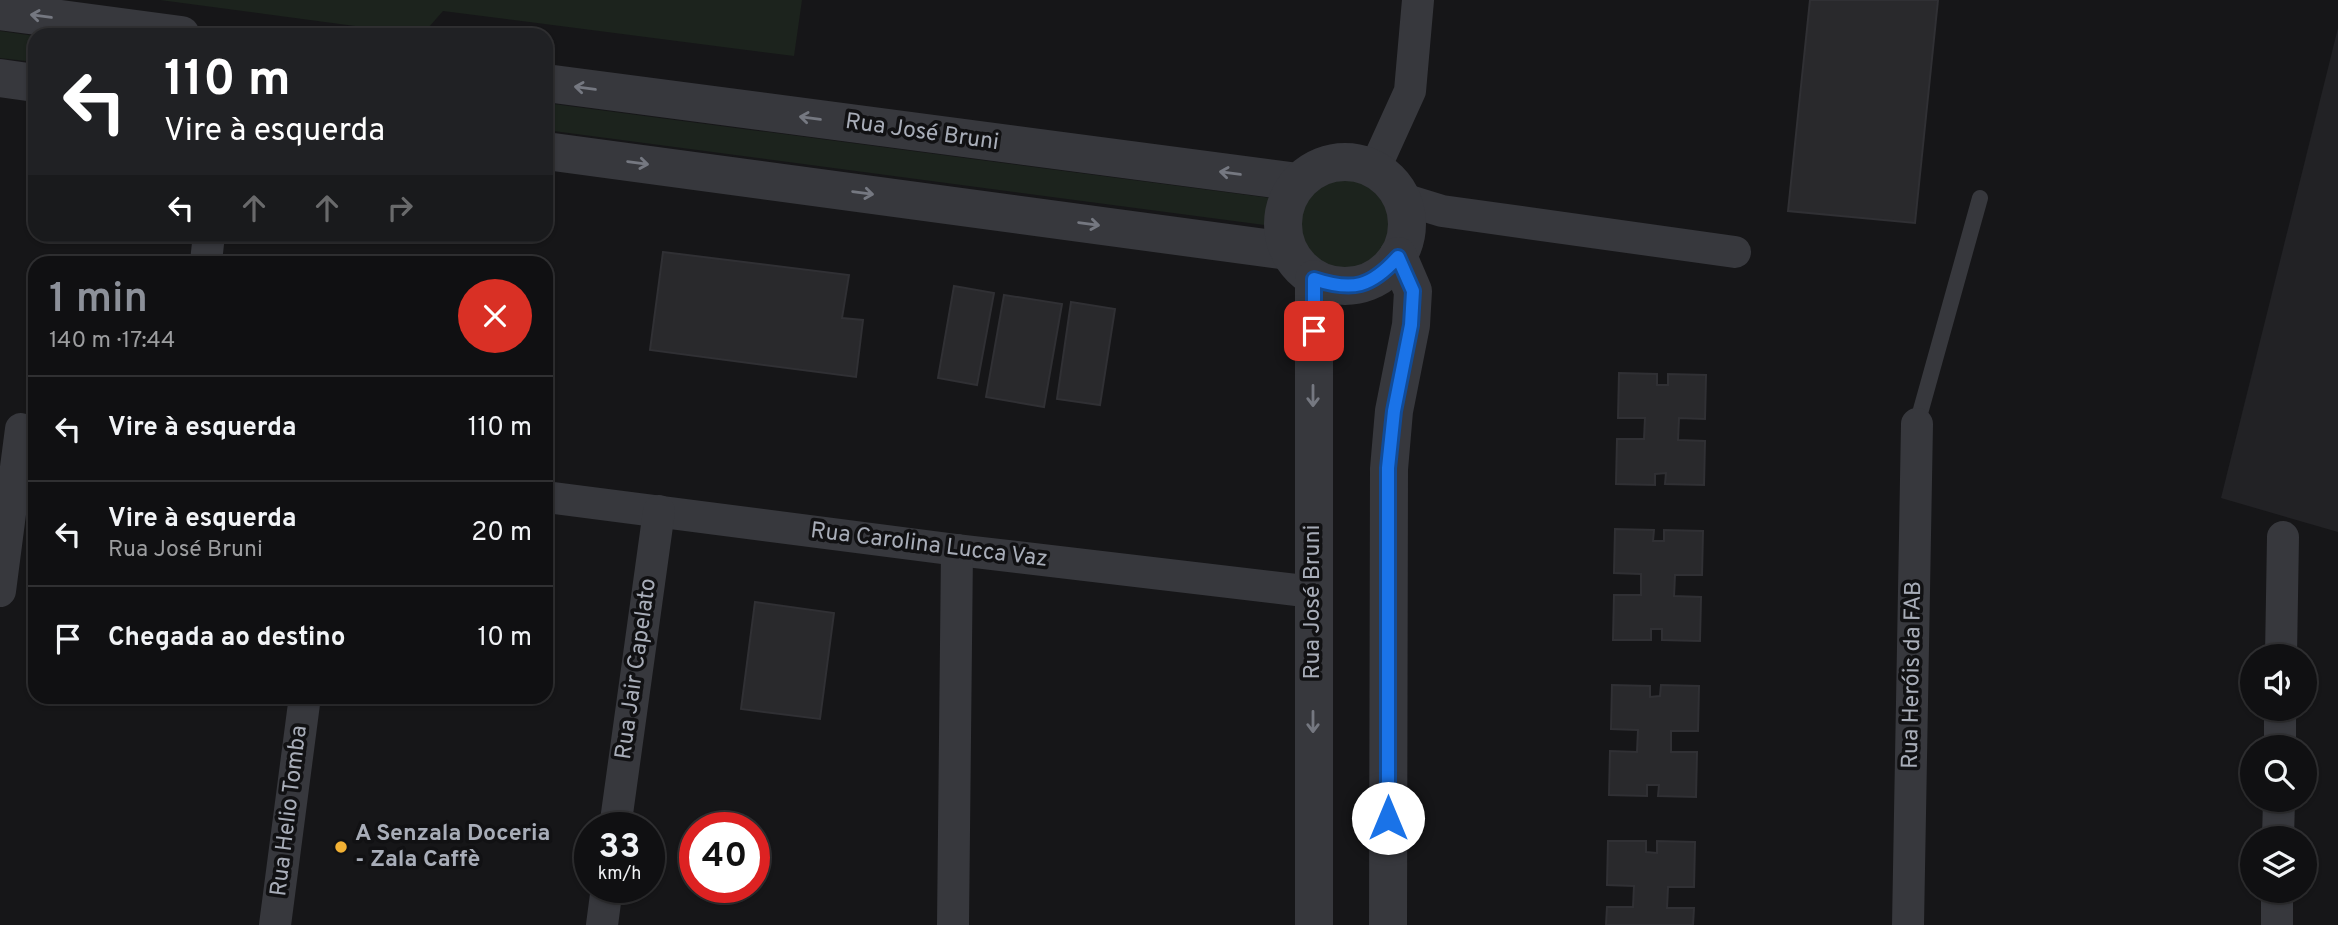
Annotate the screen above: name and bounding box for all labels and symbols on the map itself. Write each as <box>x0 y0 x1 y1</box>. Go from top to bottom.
one-way arrow <box>30 10 52 23</box>
one-way arrow <box>574 82 597 95</box>
street label: Rua José Bruni <box>843 108 1001 158</box>
one-way arrow <box>799 111 822 124</box>
one-way arrow <box>626 157 649 170</box>
one-way arrow <box>1219 167 1242 180</box>
one-way arrow <box>852 187 874 200</box>
one-way arrow <box>1077 217 1100 230</box>
pin <box>1284 301 1344 361</box>
one-way arrow <box>1306 384 1320 407</box>
street label: Rua Carolina Lucca Vaz <box>809 517 1049 575</box>
street label: Rua José Bruni <box>1299 525 1328 679</box>
street label: Rua Jair Capelato <box>610 577 664 761</box>
street label: Rua Heróis da FAB <box>1897 581 1929 769</box>
one-way arrow <box>1306 710 1320 733</box>
street label: Rua Helio Tomba <box>265 724 315 898</box>
position arrow <box>1351 781 1425 855</box>
speed limit sign: 40 <box>679 812 770 903</box>
place label: A Senzala Doceria - Zala Caffè <box>355 820 550 875</box>
marker: A Senzala Doceria - Zala Caffè <box>333 839 349 855</box>

